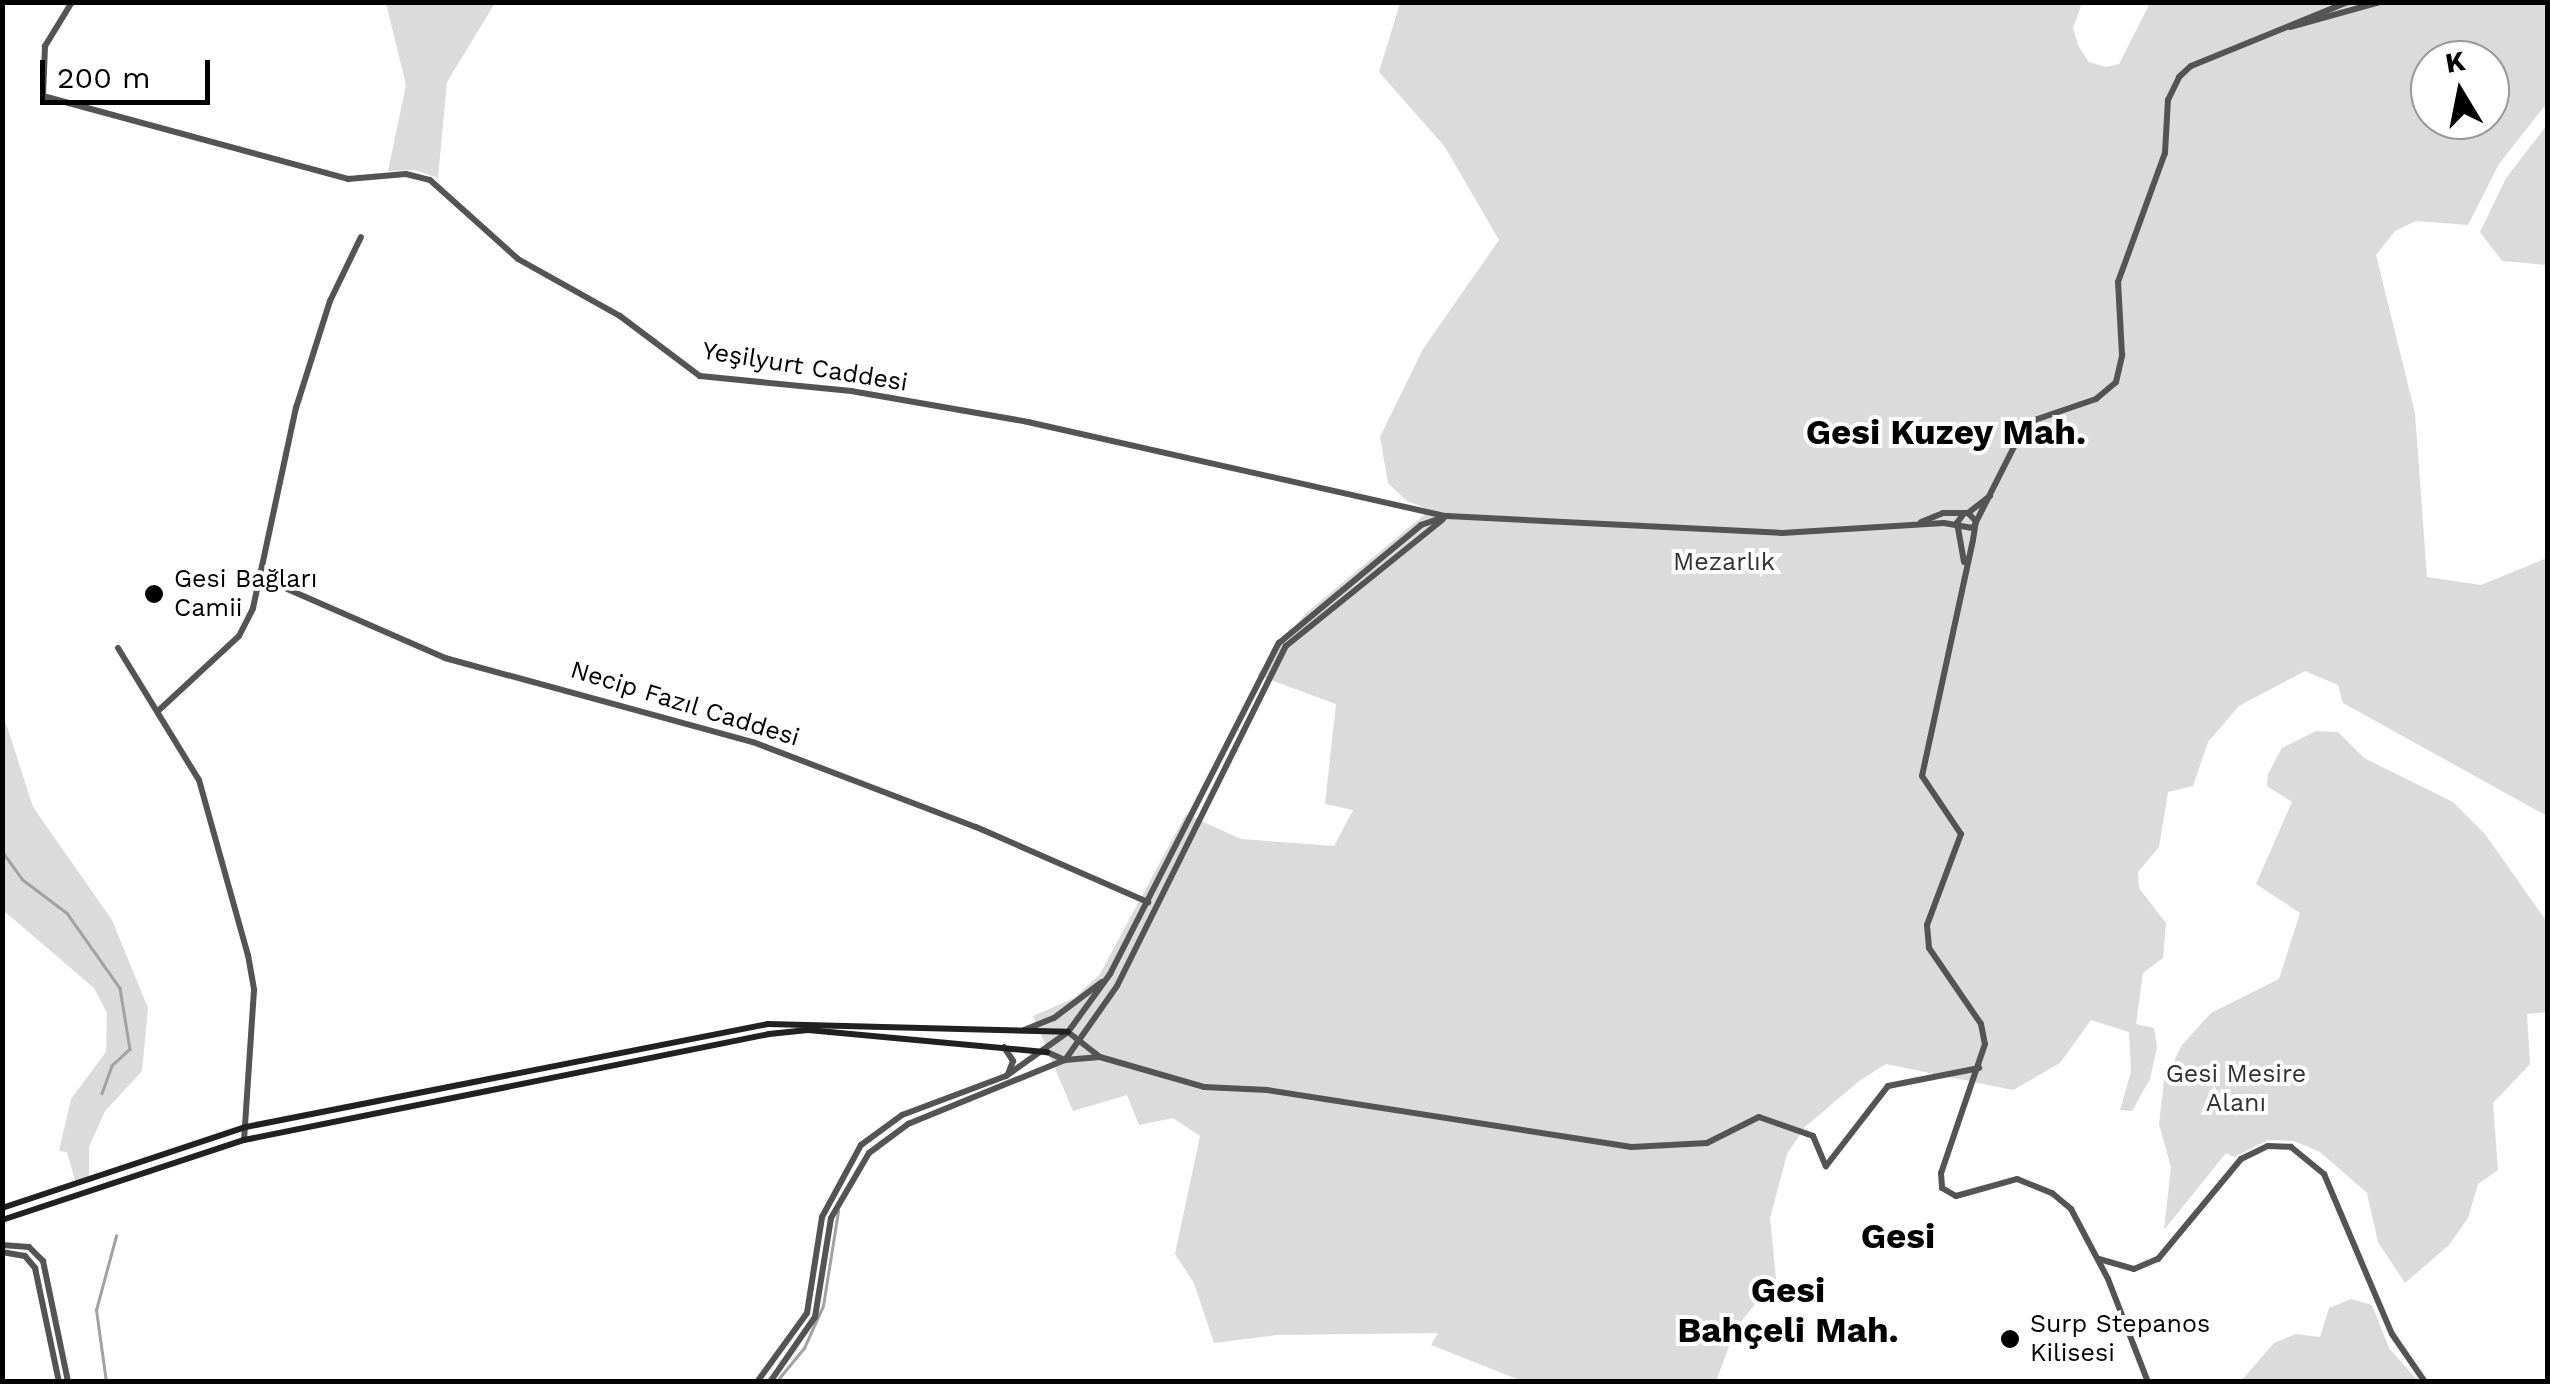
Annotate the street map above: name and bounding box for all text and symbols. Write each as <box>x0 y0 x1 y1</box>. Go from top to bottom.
scale bar <box>45 40 215 102</box>
north arrow <box>2410 40 2510 140</box>
text: K <box>2443 44 2467 80</box>
text: 200 m <box>57 60 151 95</box>
street label: Yeşilyurt Caddesi <box>700 336 910 398</box>
district label: Gesi Kuzey Mah. <box>1805 411 2087 453</box>
park label: Mezarlık <box>1673 547 1775 577</box>
place label: Gesi Bağları Camii <box>174 565 317 624</box>
marker: Gesi Bağları Camii <box>143 583 165 605</box>
street label: Necip Fazıl Caddesi <box>567 655 803 753</box>
park label: Gesi Mesire Alanı <box>2166 1060 2306 1119</box>
district label: Gesi <box>1861 1215 1935 1257</box>
district label: Gesi Bahçeli Mah. <box>1677 1269 1899 1351</box>
place label: Surp Stepanos Kilisesi <box>2030 1310 2210 1369</box>
marker: Surp Stepanos Kilisesi <box>1999 1328 2021 1350</box>

